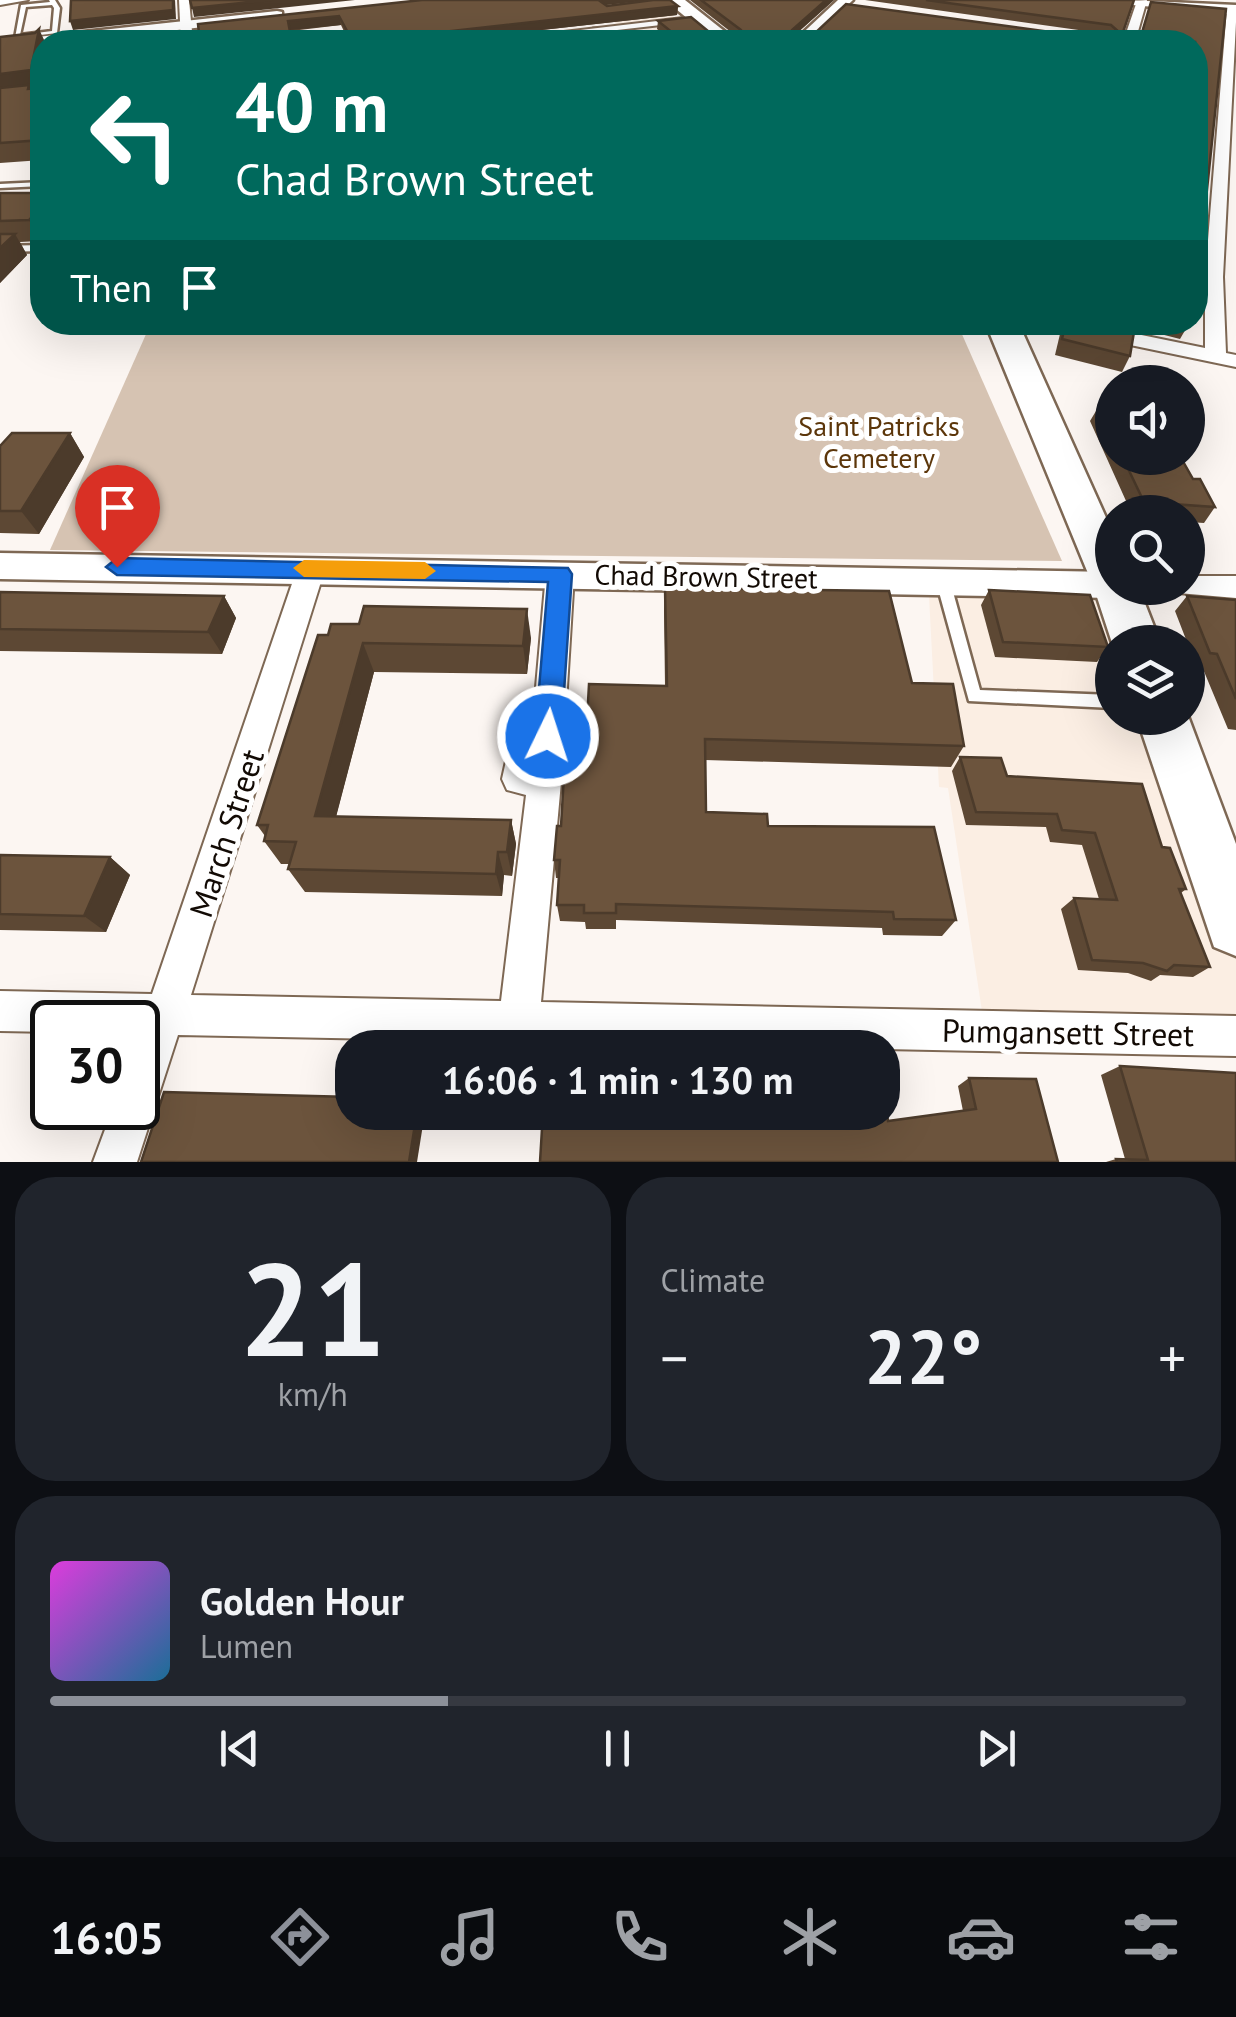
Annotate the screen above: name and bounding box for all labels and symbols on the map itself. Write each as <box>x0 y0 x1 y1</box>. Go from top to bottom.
park label: Saint Patricks Cemetery <box>798 407 960 476</box>
pin <box>75 465 160 568</box>
street label: Chad Brown Street <box>594 556 818 596</box>
position arrow <box>496 684 600 788</box>
street label: March Street <box>179 743 273 922</box>
speed limit sign: 30 <box>30 1000 160 1130</box>
street label: Pumgansett Street <box>942 1009 1195 1055</box>

